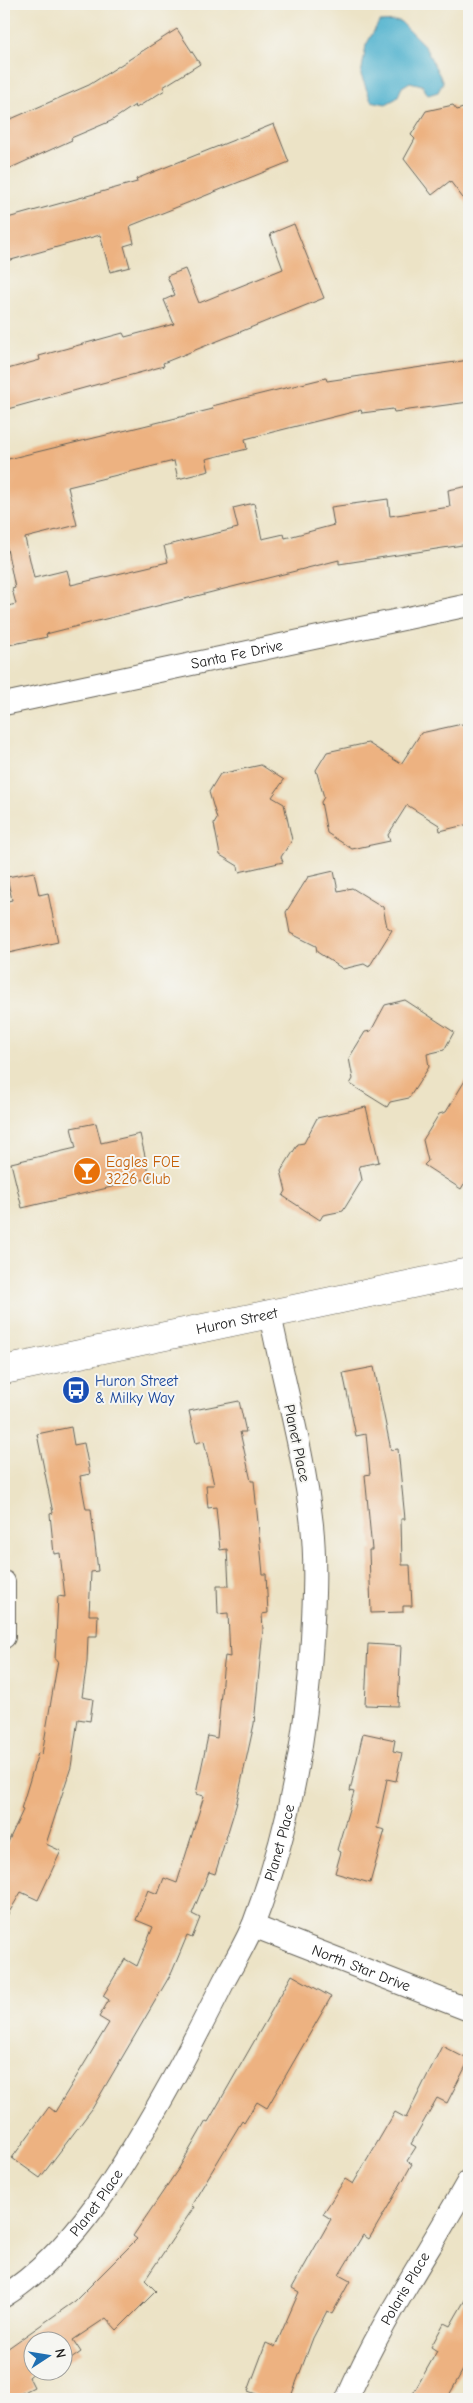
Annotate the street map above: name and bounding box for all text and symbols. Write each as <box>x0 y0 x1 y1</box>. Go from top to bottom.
street label: Santa Fe Drive <box>189 636 285 673</box>
place label: Eagles FOE 3226 Club <box>106 1153 180 1188</box>
bar icon: Eagles FOE 3226 Club <box>72 1156 102 1186</box>
street label: Huron Street <box>194 1303 280 1338</box>
place label: Huron Street & Milky Way <box>95 1372 179 1407</box>
bus stop icon: Huron Street & Milky Way <box>61 1375 91 1405</box>
street label: Planet Place <box>280 1403 314 1484</box>
street label: Planet Place <box>260 1802 299 1883</box>
street label: North Star Drive <box>309 1941 413 1996</box>
street label: Planet Place <box>66 2165 127 2240</box>
street label: Polaris Place <box>377 2248 434 2328</box>
north arrow <box>22 2330 72 2380</box>
text: N <box>51 2347 69 2360</box>

